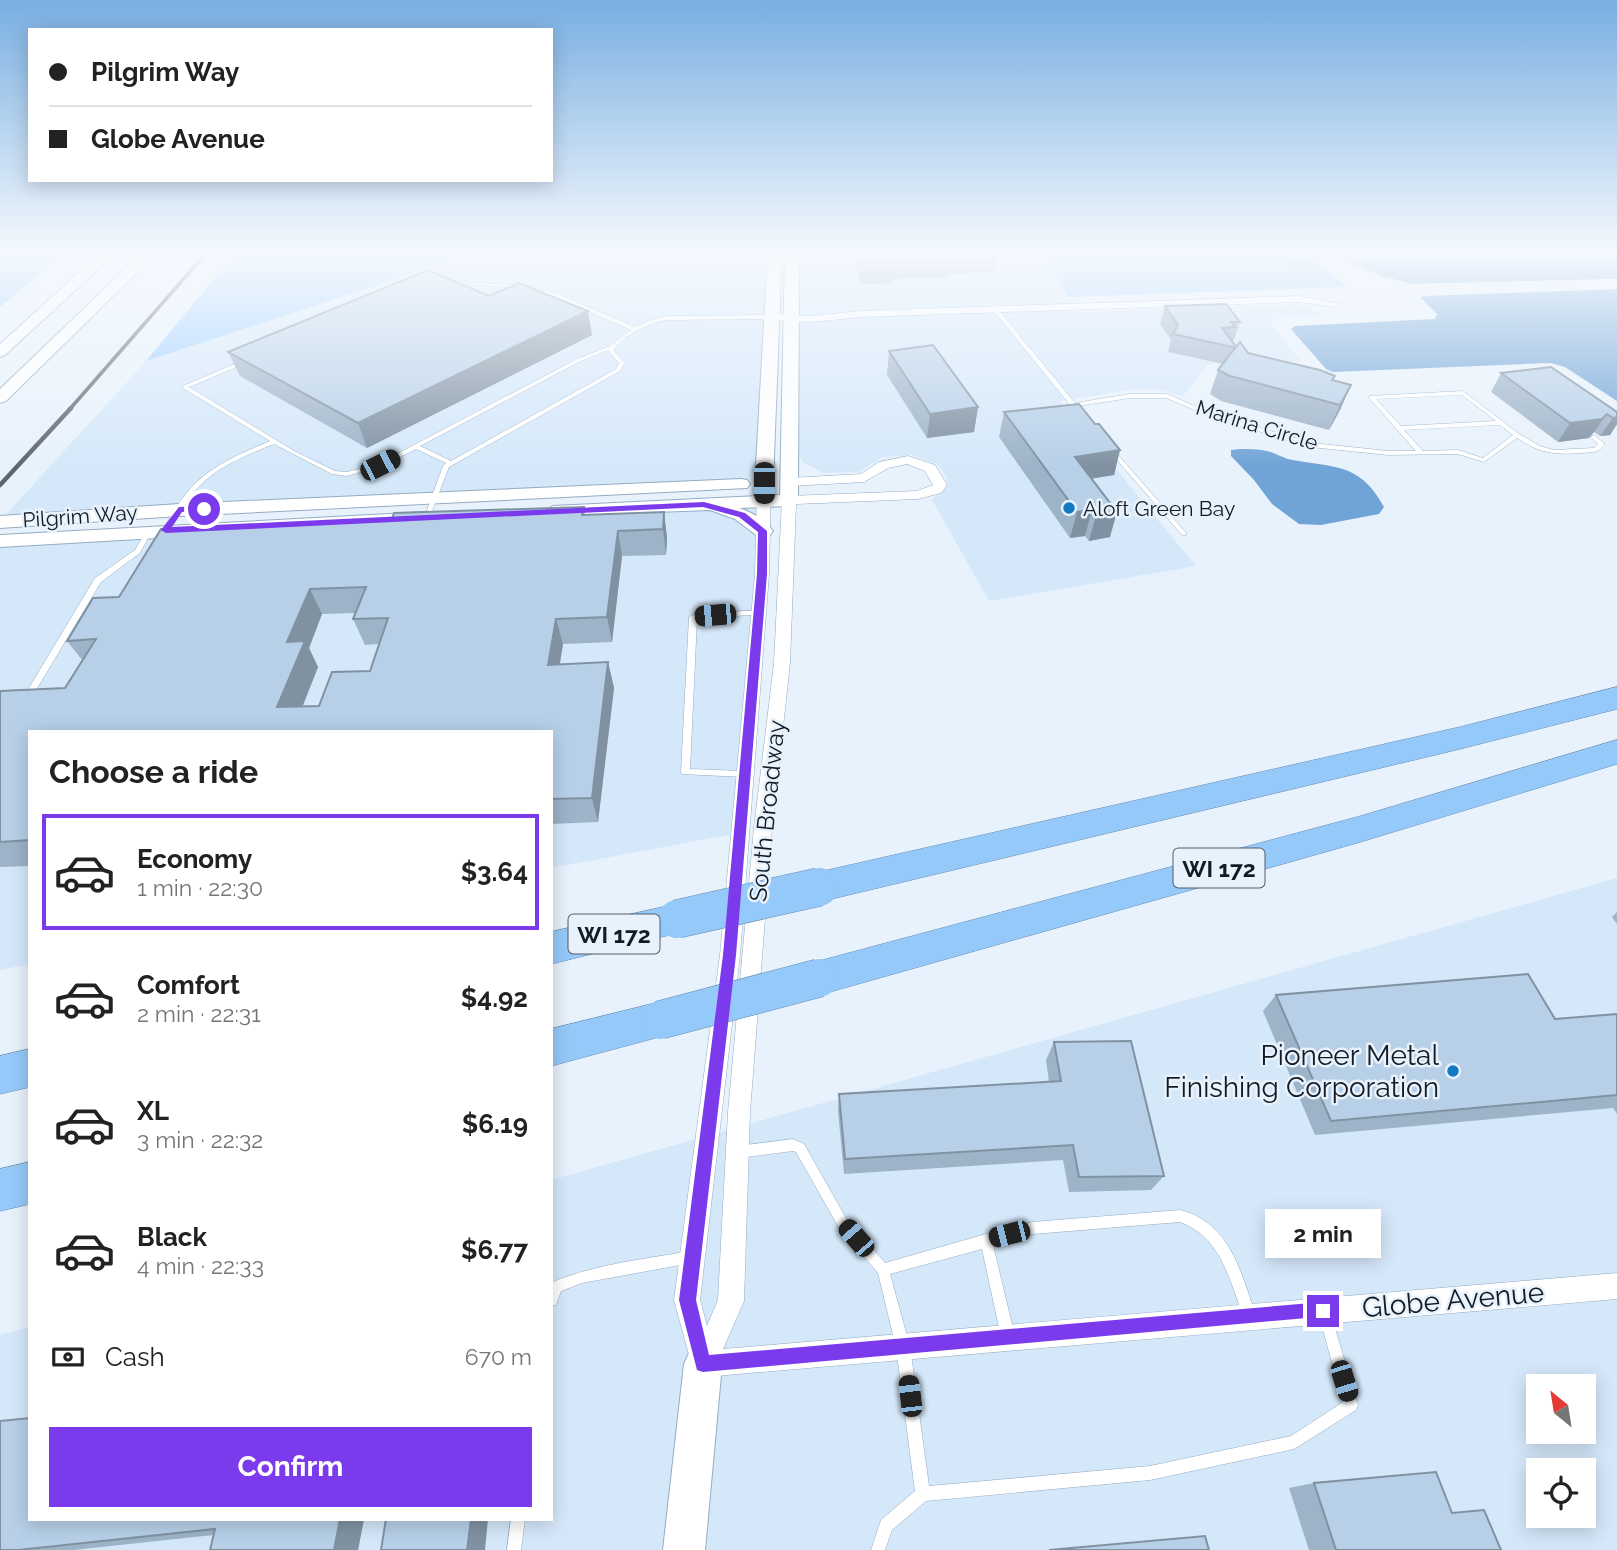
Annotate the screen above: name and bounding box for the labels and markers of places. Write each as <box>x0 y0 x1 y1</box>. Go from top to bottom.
place label: Aloft Green Bay <box>1083 496 1235 521</box>
marker: Aloft Green Bay <box>1061 500 1077 516</box>
place label: Pioneer Metal Finishing Corporation <box>1164 1039 1439 1104</box>
marker: Pioneer Metal Finishing Corporation <box>1445 1063 1461 1079</box>

